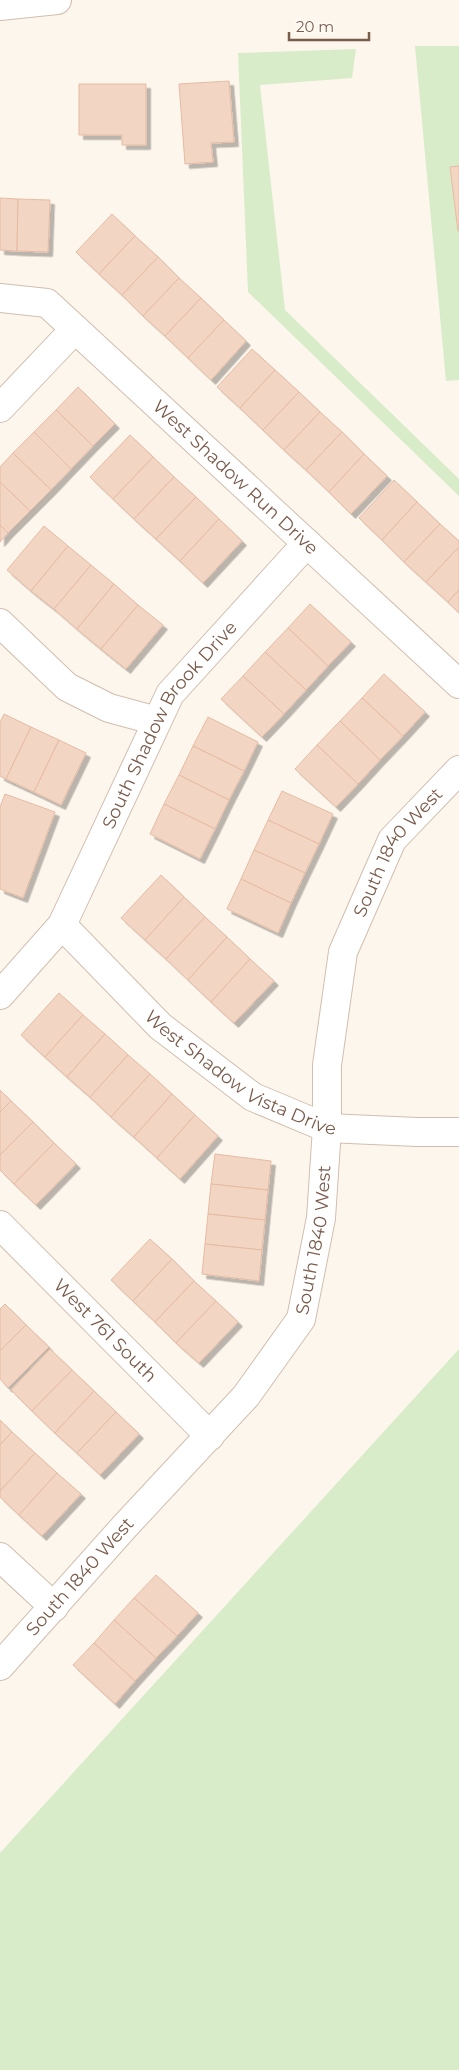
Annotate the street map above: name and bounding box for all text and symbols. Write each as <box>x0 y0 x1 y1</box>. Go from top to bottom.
scale bar <box>289 10 369 42</box>
text: 20 m <box>296 17 334 36</box>
street label: West Shadow Run Drive <box>148 395 323 559</box>
street label: South Shadow Brook Drive <box>98 616 242 832</box>
street label: South 1840 West <box>349 783 447 920</box>
street label: West Shadow Vista Drive <box>140 1006 337 1139</box>
street label: South 1840 West <box>291 1165 335 1317</box>
street label: West 761 South <box>49 1274 161 1387</box>
street label: South 1840 West <box>21 1513 138 1640</box>

